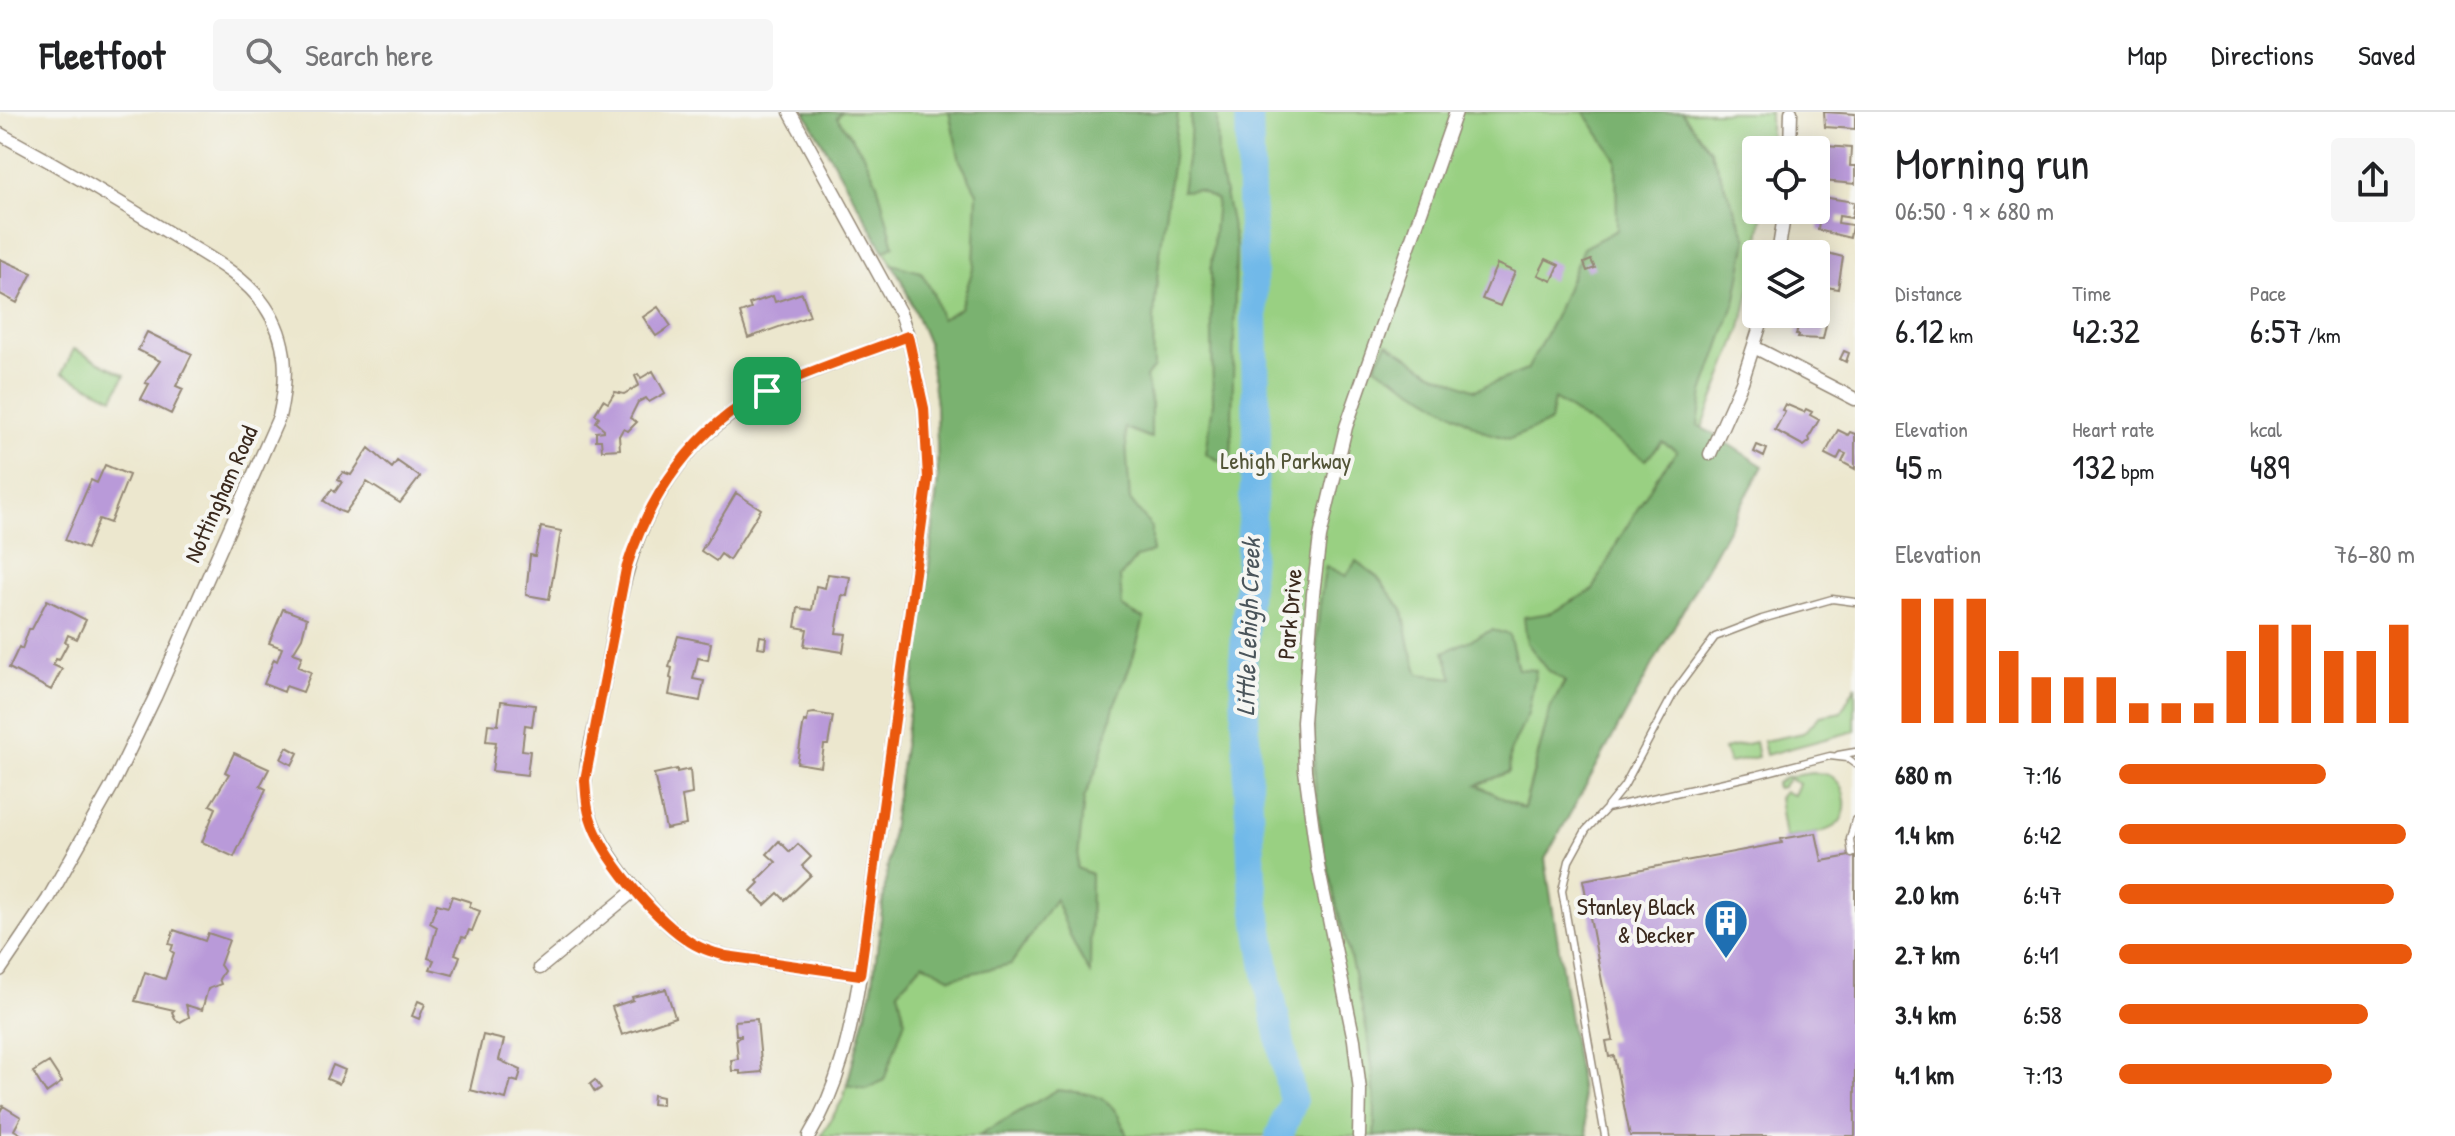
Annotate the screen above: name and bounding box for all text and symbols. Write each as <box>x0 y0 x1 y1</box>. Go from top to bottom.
search box <box>213 19 773 91</box>
text: Fleetfoot <box>40 29 165 81</box>
icon: search <box>241 33 285 77</box>
text: Search here <box>305 35 433 75</box>
text: Map <box>2127 36 2167 74</box>
text: Directions <box>2211 36 2314 74</box>
text: Saved <box>2358 36 2415 74</box>
text: Morning run <box>1895 133 2090 193</box>
map controls <box>1742 136 1830 328</box>
button: locate <box>1742 136 1830 224</box>
button: share <box>2331 138 2415 222</box>
text: 06:50 · 9 × 680 m <box>1895 193 2054 228</box>
button: layers <box>1742 240 1830 328</box>
text: Distance <box>1895 278 1962 308</box>
text: Time <box>2072 278 2111 308</box>
text: Pace <box>2250 278 2286 308</box>
text: 6.12 <box>1895 308 1944 354</box>
text: 42:32 <box>2072 308 2140 354</box>
text: 6:57 <box>2250 308 2302 354</box>
text: km <box>1944 320 1973 350</box>
text: /km <box>2302 320 2341 350</box>
pin <box>733 357 801 425</box>
icon: arrive <box>745 369 789 413</box>
text: Elevation <box>1895 414 1968 444</box>
text: Heart rate <box>2072 414 2155 444</box>
text: kcal <box>2250 414 2282 444</box>
street label: Nottingham Road <box>176 420 265 567</box>
park label: Lehigh Parkway <box>1220 444 1352 476</box>
text: 45 <box>1895 444 1922 490</box>
text: 132 <box>2072 444 2116 490</box>
text: 489 <box>2250 444 2290 490</box>
text: m <box>1922 456 1942 486</box>
text: bpm <box>2116 456 2154 486</box>
water label: Little Lehigh Creek <box>1227 535 1269 716</box>
text: Elevation <box>1895 536 1981 571</box>
text: 76–80 m <box>2334 536 2415 571</box>
street label: Park Drive <box>1269 567 1309 661</box>
text: 680 m <box>1895 757 1952 792</box>
text: 7:16 <box>2023 757 2062 792</box>
text: 1.4 km <box>1895 817 1954 852</box>
text: 6:42 <box>2023 817 2061 852</box>
text: 2.0 km <box>1895 877 1959 912</box>
text: 6:47 <box>2023 877 2062 912</box>
place label: Stanley Black & Decker <box>1577 890 1695 950</box>
building icon: Stanley Black & Decker <box>1702 897 1750 960</box>
text: 2.7 km <box>1895 937 1960 972</box>
text: 6:41 <box>2023 937 2059 972</box>
text: 3.4 km <box>1895 997 1956 1032</box>
text: 6:58 <box>2023 997 2062 1032</box>
text: 4.1 km <box>1895 1057 1954 1092</box>
text: 7:13 <box>2023 1057 2063 1092</box>

